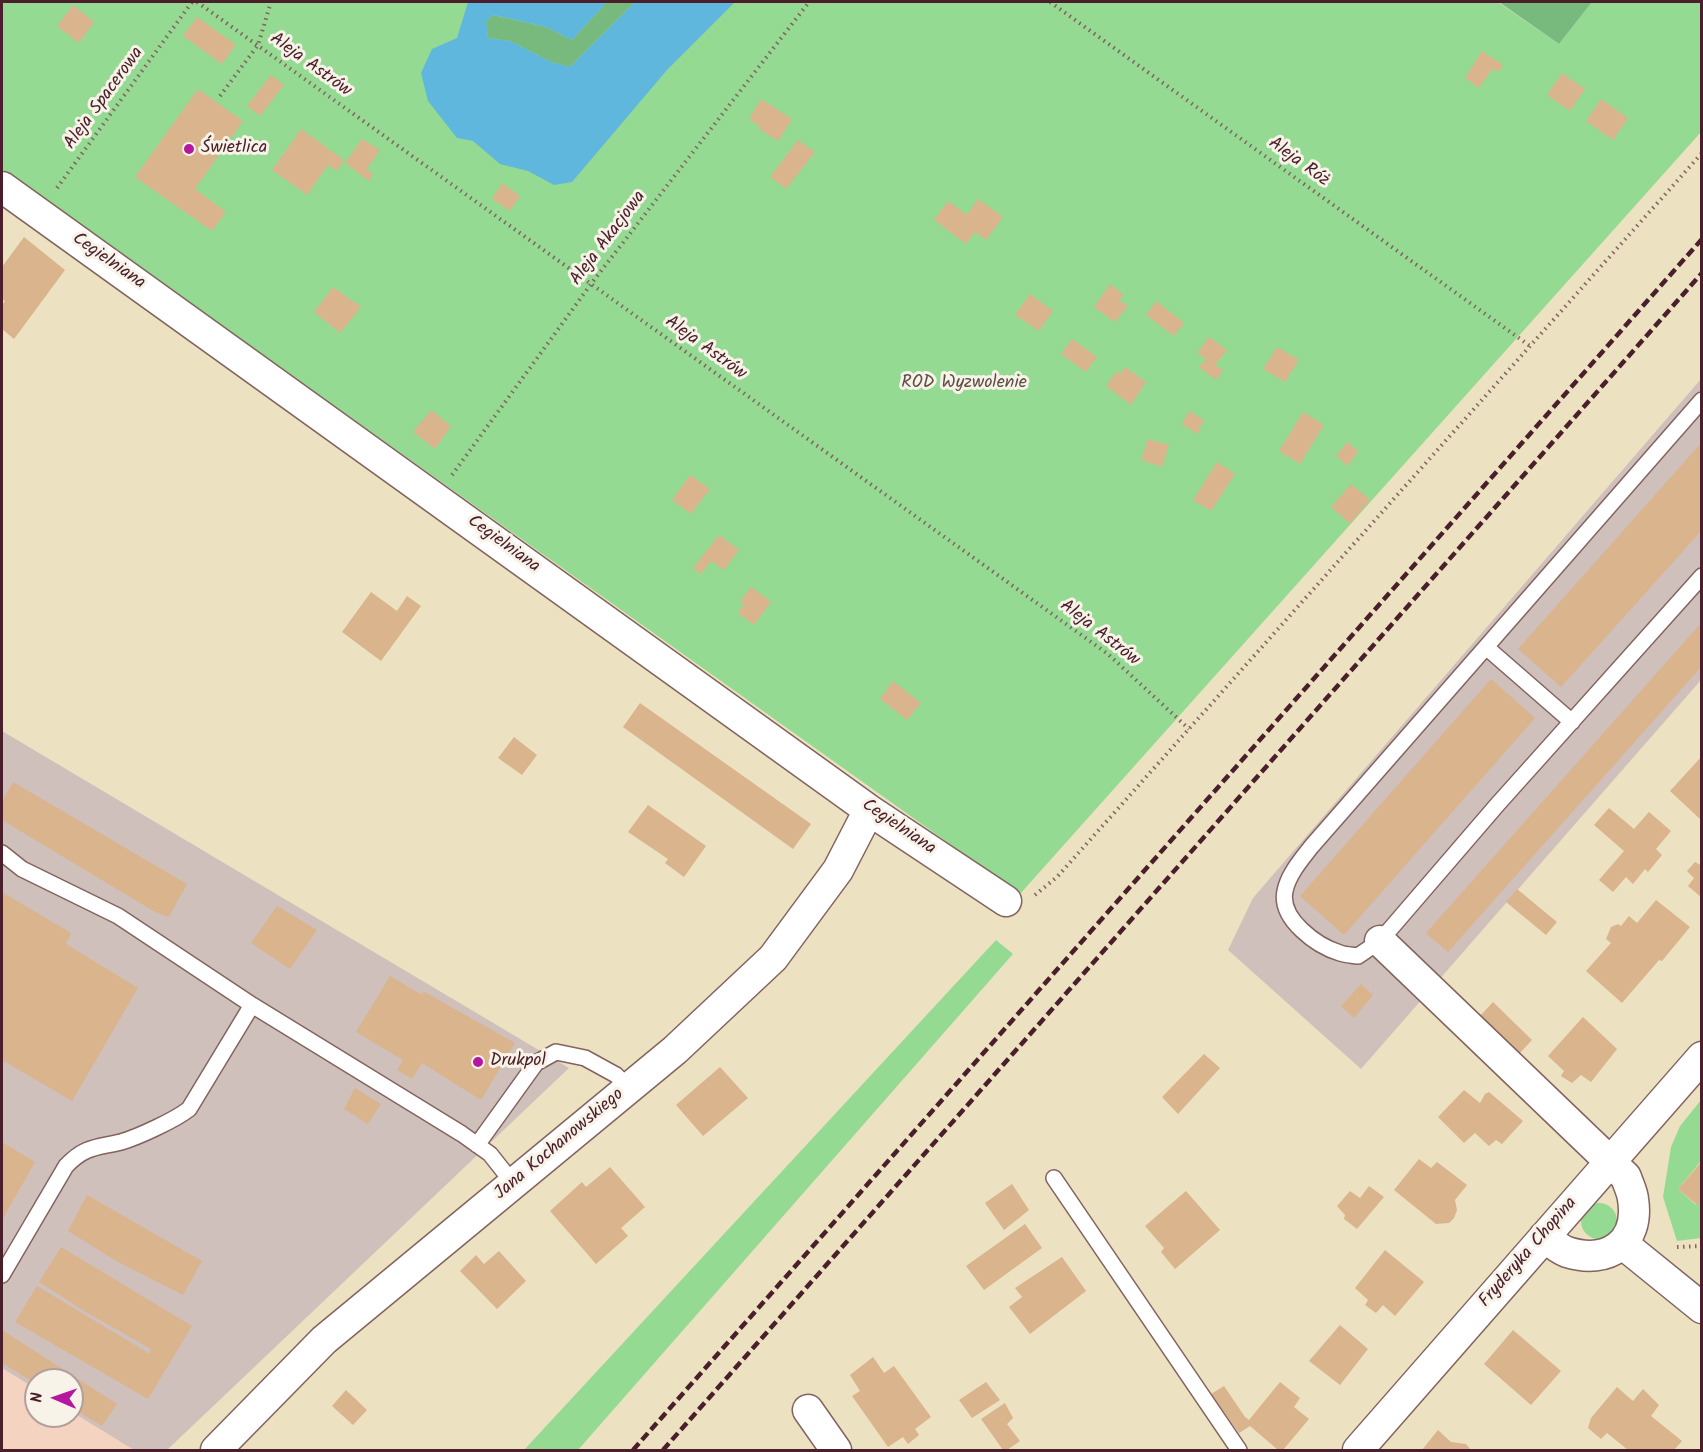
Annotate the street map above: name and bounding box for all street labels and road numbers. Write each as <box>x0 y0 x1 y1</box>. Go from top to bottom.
street label: Aleja Astrów <box>265 29 355 103</box>
street label: Aleja Spacerowa <box>61 44 149 154</box>
street label: Aleja Róż <box>1263 134 1333 192</box>
street label: Aleja Akacjowa <box>566 187 652 291</box>
street label: Cegielniana <box>67 229 149 295</box>
street label: Aleja Astrów <box>660 312 750 386</box>
street label: Cegielniana <box>462 511 544 579</box>
street label: Aleja Astrów <box>1055 596 1143 672</box>
street label: Cegielniana <box>857 795 939 861</box>
street label: Jana Kochanowskiego <box>491 1085 629 1205</box>
street label: Fryderyka Chopina <box>1475 1193 1583 1313</box>

